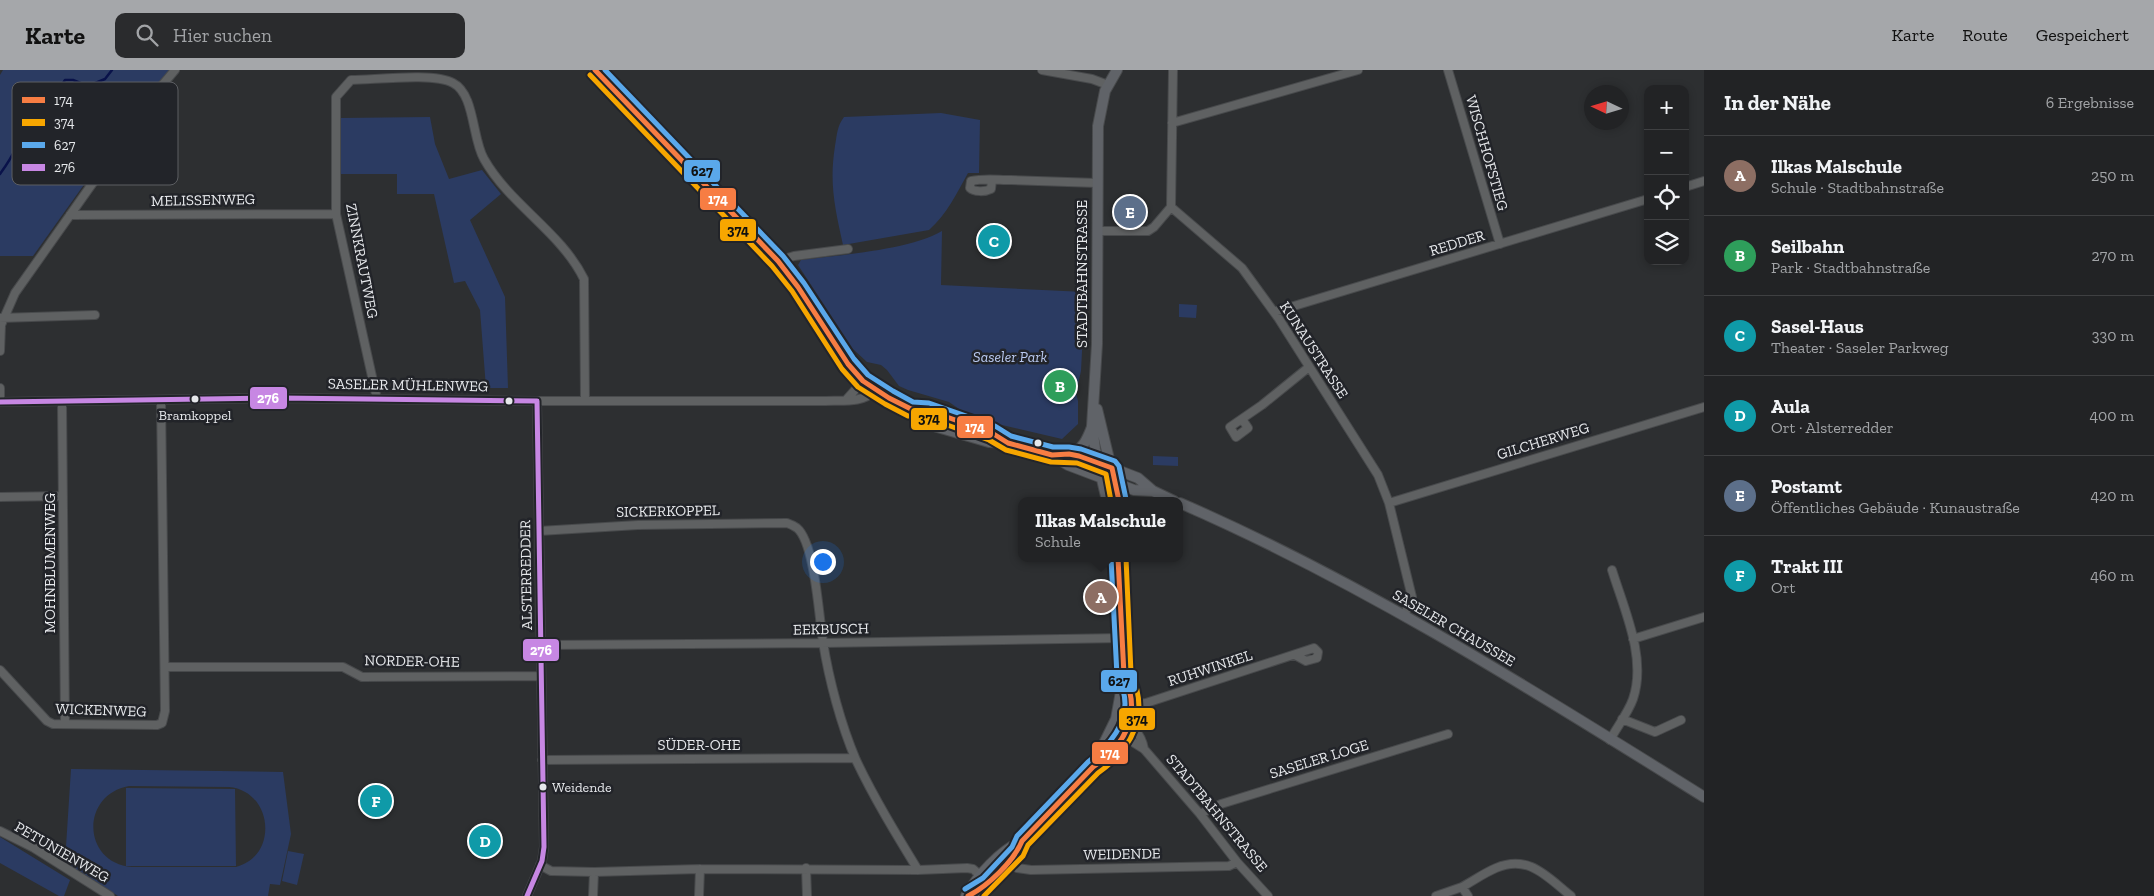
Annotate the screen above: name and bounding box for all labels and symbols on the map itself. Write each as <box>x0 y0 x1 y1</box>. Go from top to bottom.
legend <box>12 82 178 185</box>
north arrow <box>1584 85 1629 130</box>
text: 174 <box>54 92 73 109</box>
street label: WISCHHOFSTIEG <box>1462 93 1512 213</box>
text: 374 <box>54 114 75 131</box>
text: 627 <box>54 137 76 154</box>
text: 276 <box>54 159 75 176</box>
line badge: 627 <box>683 159 721 183</box>
text: 627 <box>691 163 713 180</box>
line badge: 174 <box>699 187 737 211</box>
street label: MELISSENWEG <box>151 190 255 210</box>
text: 174 <box>708 191 728 208</box>
pin: E <box>1114 193 1146 231</box>
street label: STADTBAHNSTRASSE <box>1073 200 1091 348</box>
street label: ZINNKRAUTWEG <box>342 202 382 320</box>
line badge: 374 <box>719 218 757 242</box>
text: 374 <box>727 222 749 239</box>
pin: C <box>978 222 1010 260</box>
street label: REDDER <box>1427 226 1488 260</box>
street label: KUNAUSTRASSE <box>1276 298 1352 402</box>
park label: Saseler Park <box>973 348 1047 366</box>
pin: B <box>1044 367 1076 405</box>
street label: SASELER MÜHLENWEG <box>328 375 488 395</box>
line badge: 276 <box>249 386 288 410</box>
text: 276 <box>257 390 279 407</box>
marker: Bramkoppel <box>190 394 200 404</box>
unlabelled marker <box>504 396 514 406</box>
place label: Bramkoppel <box>158 407 232 424</box>
line badge: 374 <box>910 407 948 431</box>
text: 374 <box>918 410 940 427</box>
line badge: 174 <box>956 415 994 439</box>
street label: GILCHERWEG <box>1495 418 1591 464</box>
text: 174 <box>965 419 985 436</box>
unlabelled marker <box>1033 438 1043 448</box>
street label: MOHNBLUMENWEG <box>41 493 59 633</box>
street label: SICKERKOPPEL <box>616 501 720 521</box>
street label: ALSTERREDDER <box>516 519 536 630</box>
your location <box>810 549 836 575</box>
pin: A <box>1085 578 1117 616</box>
street label: SASELER CHAUSSEE <box>1390 586 1519 670</box>
street label: EEKBUSCH <box>793 619 869 639</box>
line badge: 276 <box>522 638 560 662</box>
text: 276 <box>530 642 552 659</box>
street label: RUHWINKEL <box>1166 646 1254 690</box>
street label: NORDER-OHE <box>364 651 460 671</box>
line badge: 627 <box>1100 669 1138 693</box>
text: 627 <box>1108 673 1130 690</box>
street label: WICKENWEG <box>55 699 147 721</box>
line badge: 374 <box>1118 707 1156 731</box>
text: 374 <box>1126 711 1148 728</box>
street label: SASELER LOGE <box>1268 735 1371 783</box>
street label: SÜDER-OHE <box>657 736 741 754</box>
line badge: 174 <box>1091 741 1129 765</box>
text: 174 <box>1100 745 1120 762</box>
street label: STADTBAHNSTRASSE <box>1163 751 1272 876</box>
place label: Weidende <box>552 779 612 796</box>
pin: F <box>360 782 392 820</box>
marker: Weidende <box>538 782 548 792</box>
street label: PETUNIENWEG <box>11 818 113 886</box>
pin: D <box>469 822 501 860</box>
street label: WEIDENDE <box>1083 844 1161 864</box>

